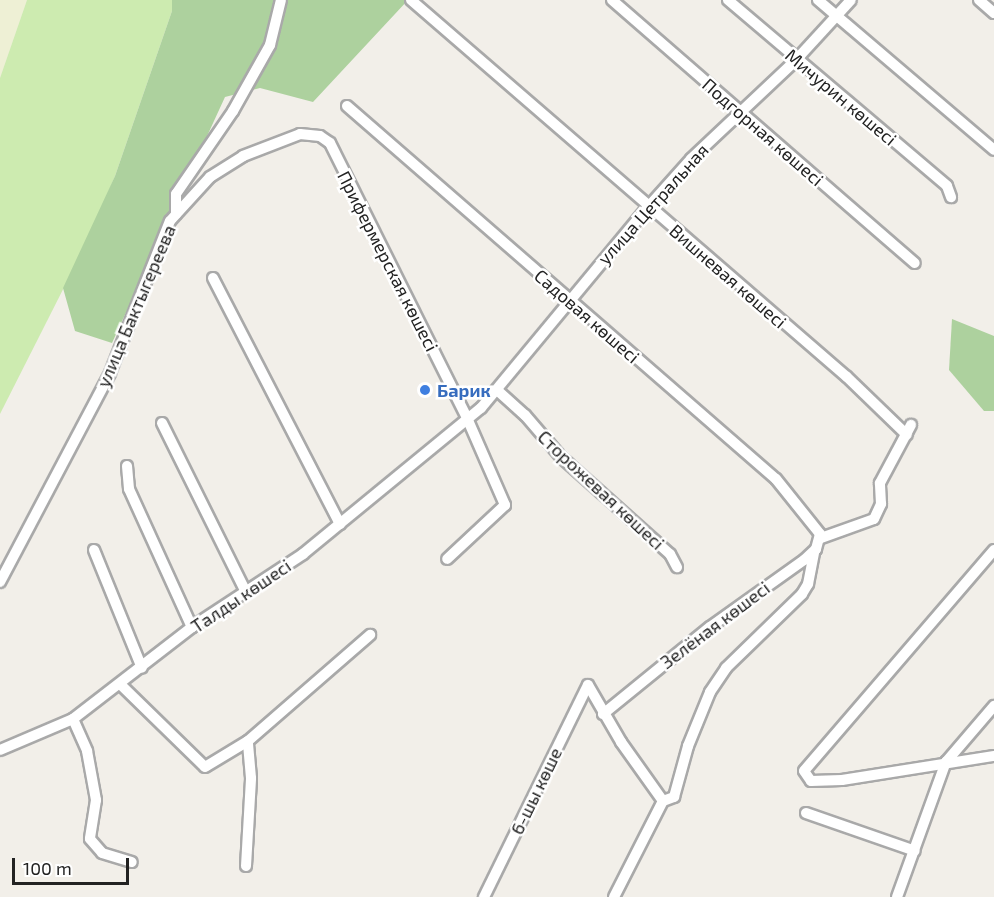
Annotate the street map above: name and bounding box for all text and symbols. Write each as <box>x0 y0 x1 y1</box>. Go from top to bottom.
street label: Мичурин көшесі <box>781 44 901 150</box>
street label: Подгорная көшесі <box>698 74 828 190</box>
street label: улица Цетральная <box>593 139 713 269</box>
street label: Прифермерская көшесі <box>333 167 443 355</box>
street label: Вишневая көшесі <box>665 219 791 333</box>
street label: улица Бактыгереева <box>92 222 180 390</box>
street label: Садовая көшесі <box>530 265 644 367</box>
place label: Барик <box>437 379 491 401</box>
marker: Барик <box>418 383 432 397</box>
street label: Сторожевая көшесі <box>533 426 669 554</box>
street label: Талды көшесі <box>187 555 295 637</box>
street label: Зелёная көшесі <box>656 577 774 673</box>
street label: 6-шы көше <box>506 744 566 838</box>
scale bar <box>15 846 132 884</box>
text: 100 m <box>23 857 72 879</box>

